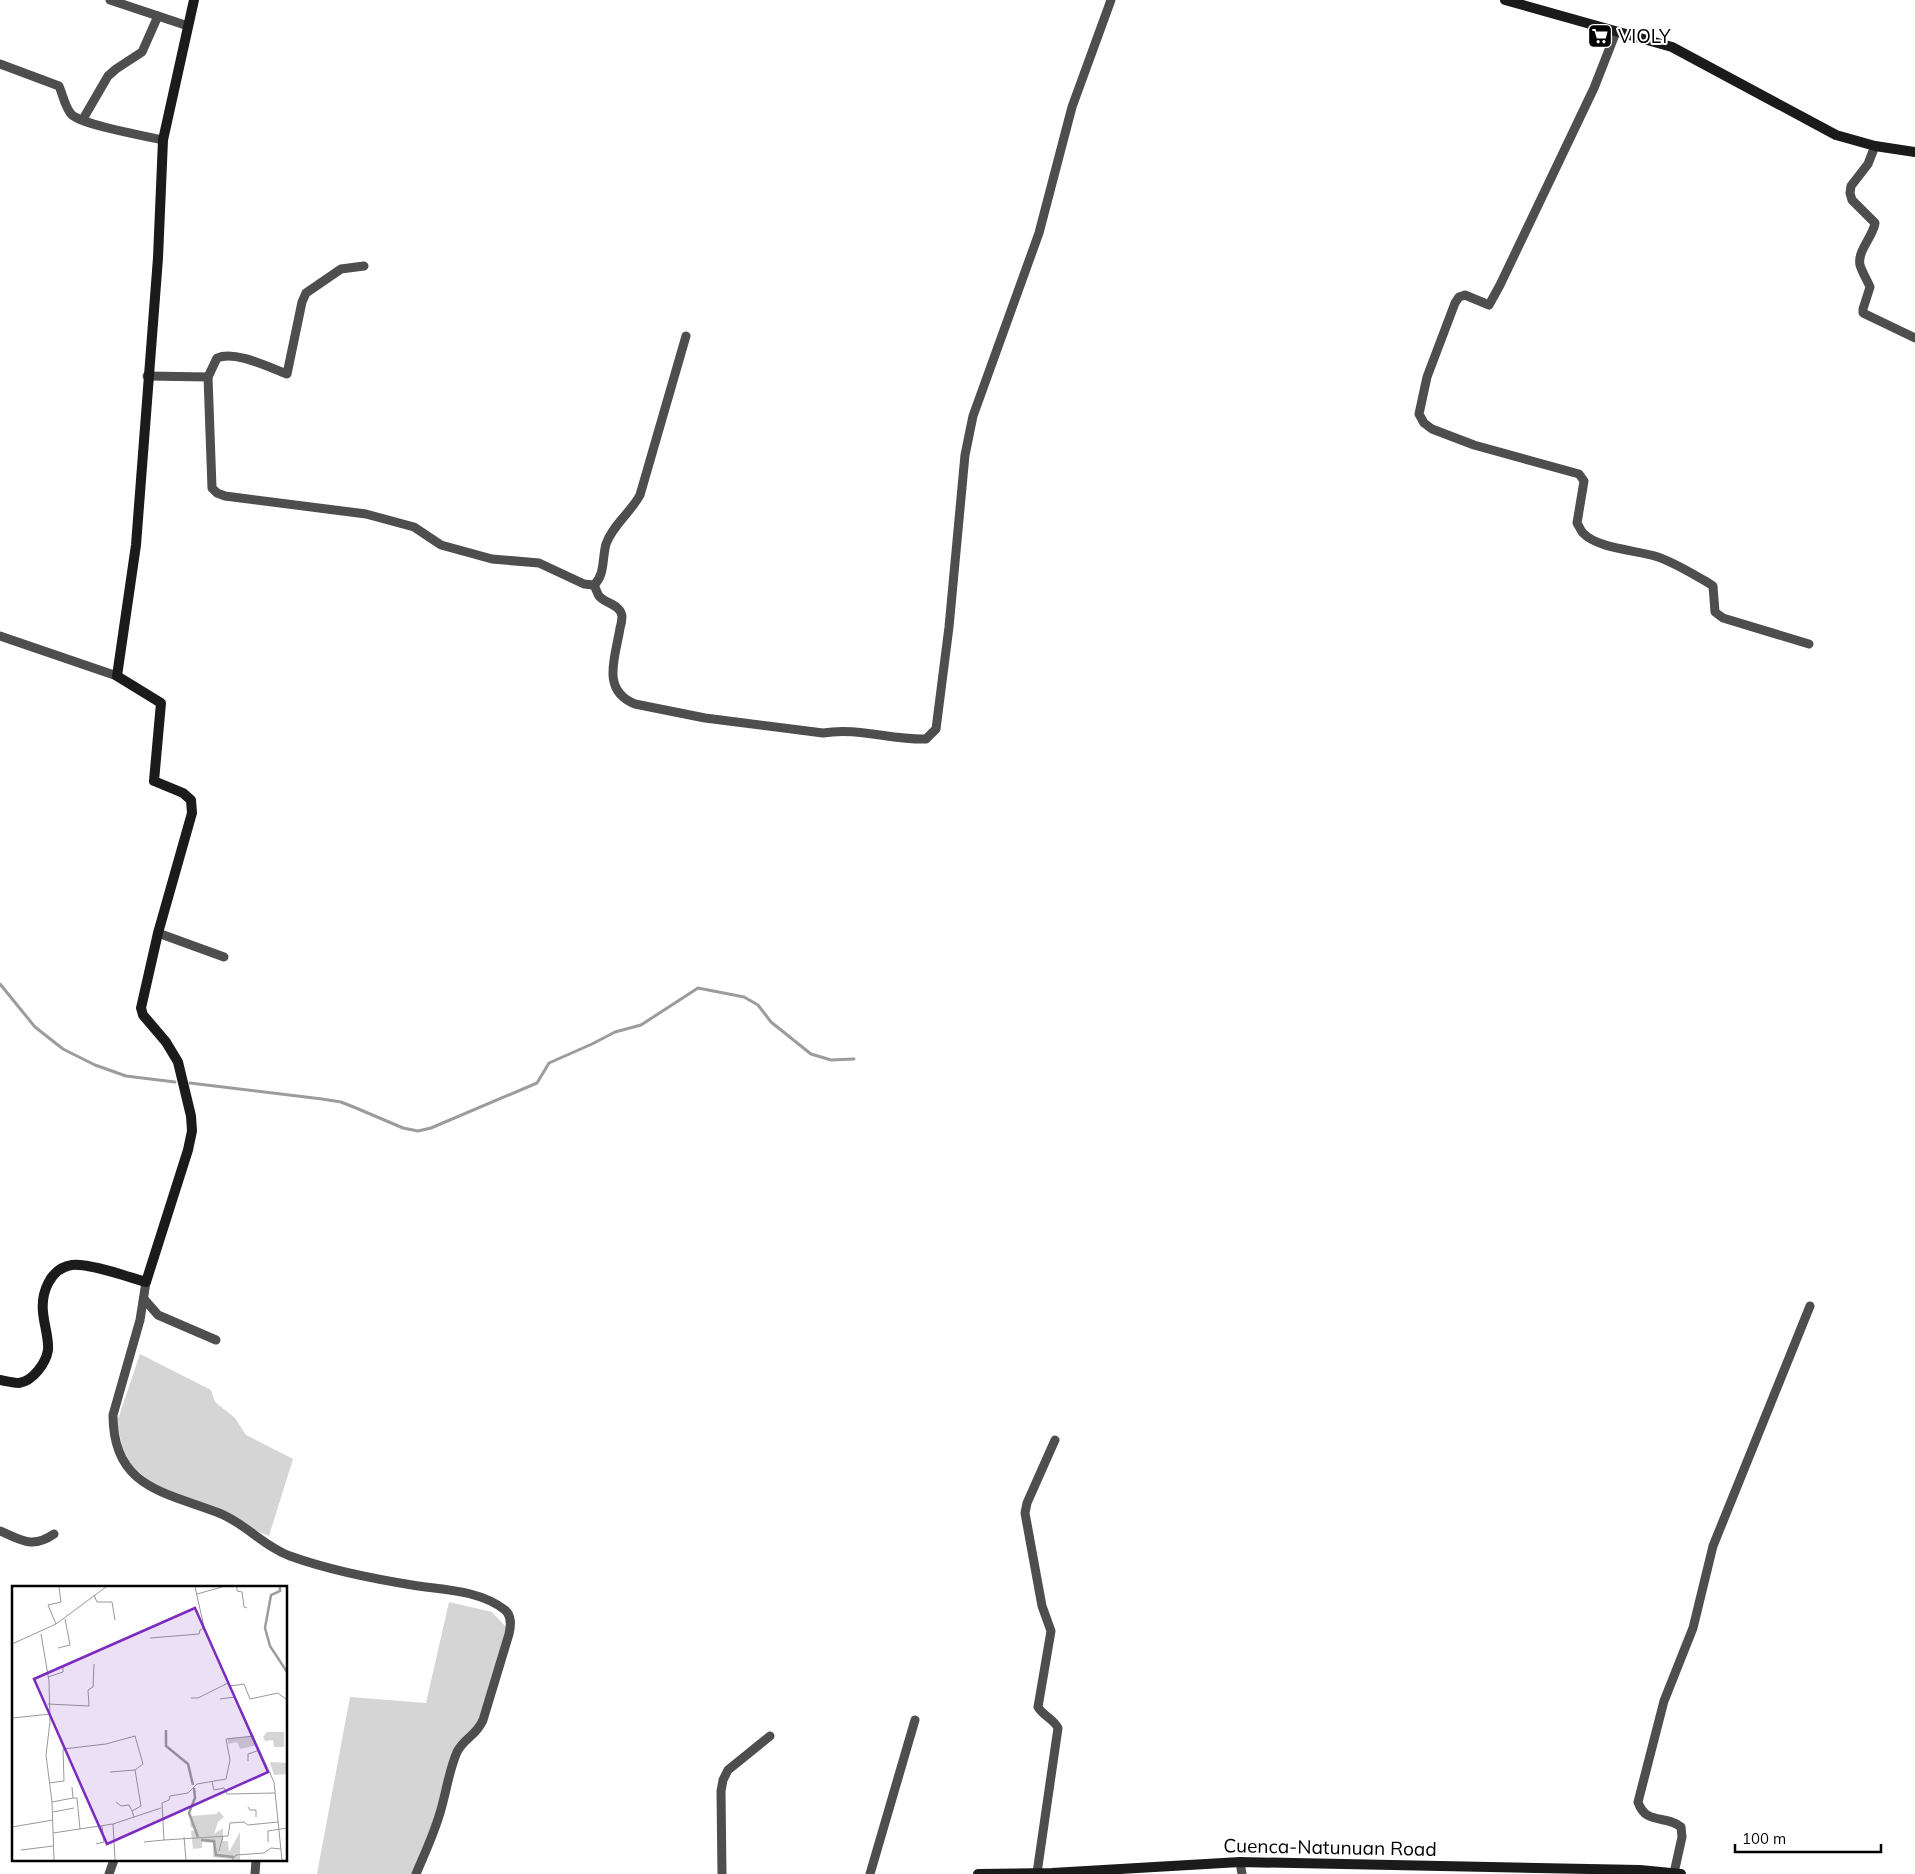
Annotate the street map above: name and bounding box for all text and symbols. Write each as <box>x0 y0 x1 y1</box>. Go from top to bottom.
supermarket icon: VIOLY <box>1587 23 1613 49</box>
place label: VIOLY <box>1618 24 1671 48</box>
inset map <box>12 1586 288 1862</box>
scale bar <box>1735 1822 1881 1854</box>
text: 100 m <box>1742 1829 1786 1848</box>
street label: Cuenca-Natunuan Road <box>1223 1833 1437 1861</box>

